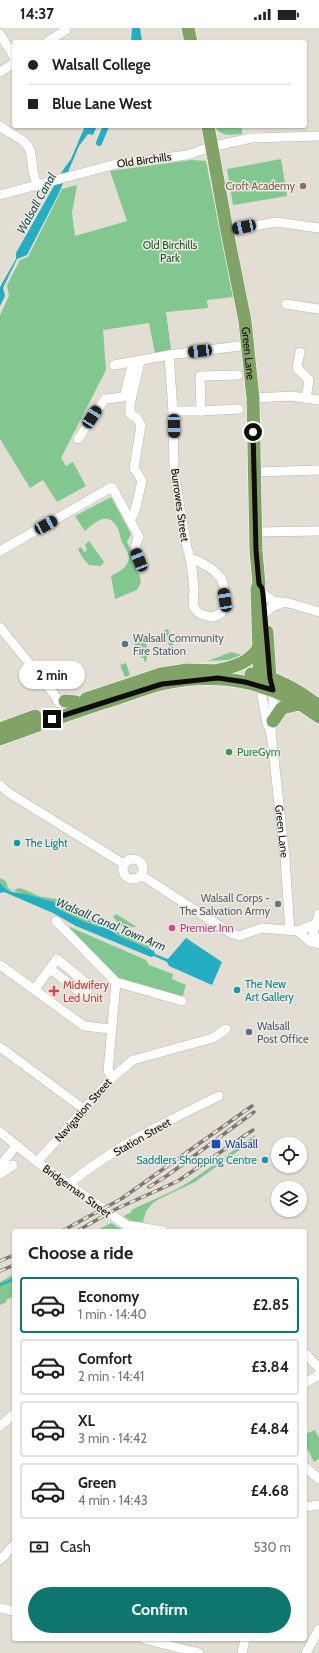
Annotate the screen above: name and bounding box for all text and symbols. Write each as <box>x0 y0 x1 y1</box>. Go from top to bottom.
text: 14:37 <box>20 5 54 23</box>
text: Walsall College <box>52 56 151 74</box>
text: Blue Lane West <box>52 95 152 113</box>
street label: Old Birchills <box>116 149 173 171</box>
water label: Walsall Canal <box>13 170 59 236</box>
place label: Croft Academy <box>225 179 295 193</box>
marker: Croft Academy <box>298 181 308 191</box>
car <box>231 219 257 235</box>
park label: Old Birchills Park <box>143 238 198 265</box>
street label: Green Lane <box>239 326 258 381</box>
car <box>187 344 213 358</box>
car <box>80 404 104 430</box>
car <box>168 414 180 438</box>
route start <box>244 423 262 441</box>
street label: Burrowes Street <box>168 467 192 543</box>
car <box>33 514 59 536</box>
car <box>129 547 149 573</box>
car <box>217 587 233 613</box>
place label: Walsall Community Fire Station <box>133 631 224 658</box>
marker: Walsall Community Fire Station <box>120 639 130 649</box>
callout: 2 min <box>19 661 85 689</box>
text: 2 min <box>36 667 68 683</box>
route end <box>43 710 61 728</box>
place label: PureGym <box>237 745 281 759</box>
marker: PureGym <box>224 747 234 757</box>
street label: Green Lane <box>272 804 292 859</box>
place label: The Light <box>25 836 68 850</box>
marker: The Light <box>12 838 22 848</box>
place label: Walsall Corps - The Salvation Army <box>179 891 270 918</box>
water label: Walsall Canal Town Arm <box>54 894 169 954</box>
marker: Walsall Corps - The Salvation Army <box>273 899 283 909</box>
place label: Premier Inn <box>180 921 234 935</box>
marker: Premier Inn <box>167 923 177 933</box>
place label: The New Art Gallery <box>245 977 294 1004</box>
place label: Midwifery Led Unit <box>63 978 109 1005</box>
marker: Midwifery Led Unit <box>48 985 60 997</box>
marker: The New Art Gallery <box>232 985 242 995</box>
place label: Walsall Post Office <box>257 1019 309 1046</box>
marker: Walsall Post Office <box>244 1027 254 1037</box>
street label: Navigation Street <box>51 1075 115 1145</box>
street label: Station Street <box>111 1115 174 1159</box>
place label: Walsall <box>225 1137 258 1151</box>
map controls <box>271 1137 307 1217</box>
button: locate <box>271 1137 307 1173</box>
marker: Walsall <box>210 1138 222 1150</box>
place label: Saddlers Shopping Centre <box>136 1153 257 1167</box>
marker: Saddlers Shopping Centre <box>260 1155 270 1165</box>
street label: Bridgeman Street <box>40 1161 114 1221</box>
button: layers <box>271 1181 307 1217</box>
text: Choose a ride <box>28 1242 133 1264</box>
icon: car <box>30 1287 66 1323</box>
text: Economy <box>78 1288 139 1306</box>
text: £2.85 <box>253 1296 289 1314</box>
text: 1 min · 14:40 <box>78 1306 147 1322</box>
icon: car <box>30 1349 66 1385</box>
text: Comfort <box>78 1350 132 1368</box>
text: £3.84 <box>251 1358 289 1376</box>
text: 2 min · 14:41 <box>78 1368 144 1384</box>
icon: car <box>30 1411 66 1447</box>
text: XL <box>78 1412 95 1430</box>
text: £4.84 <box>250 1420 289 1438</box>
text: 3 min · 14:42 <box>78 1430 147 1446</box>
icon: car <box>30 1473 66 1509</box>
text: Green <box>78 1474 116 1492</box>
text: £4.68 <box>251 1482 289 1500</box>
text: 4 min · 14:43 <box>78 1492 148 1508</box>
icon: cash <box>28 1536 50 1558</box>
text: Cash <box>60 1538 91 1556</box>
text: 530 m <box>254 1539 291 1555</box>
button: Confirm <box>28 1587 291 1633</box>

